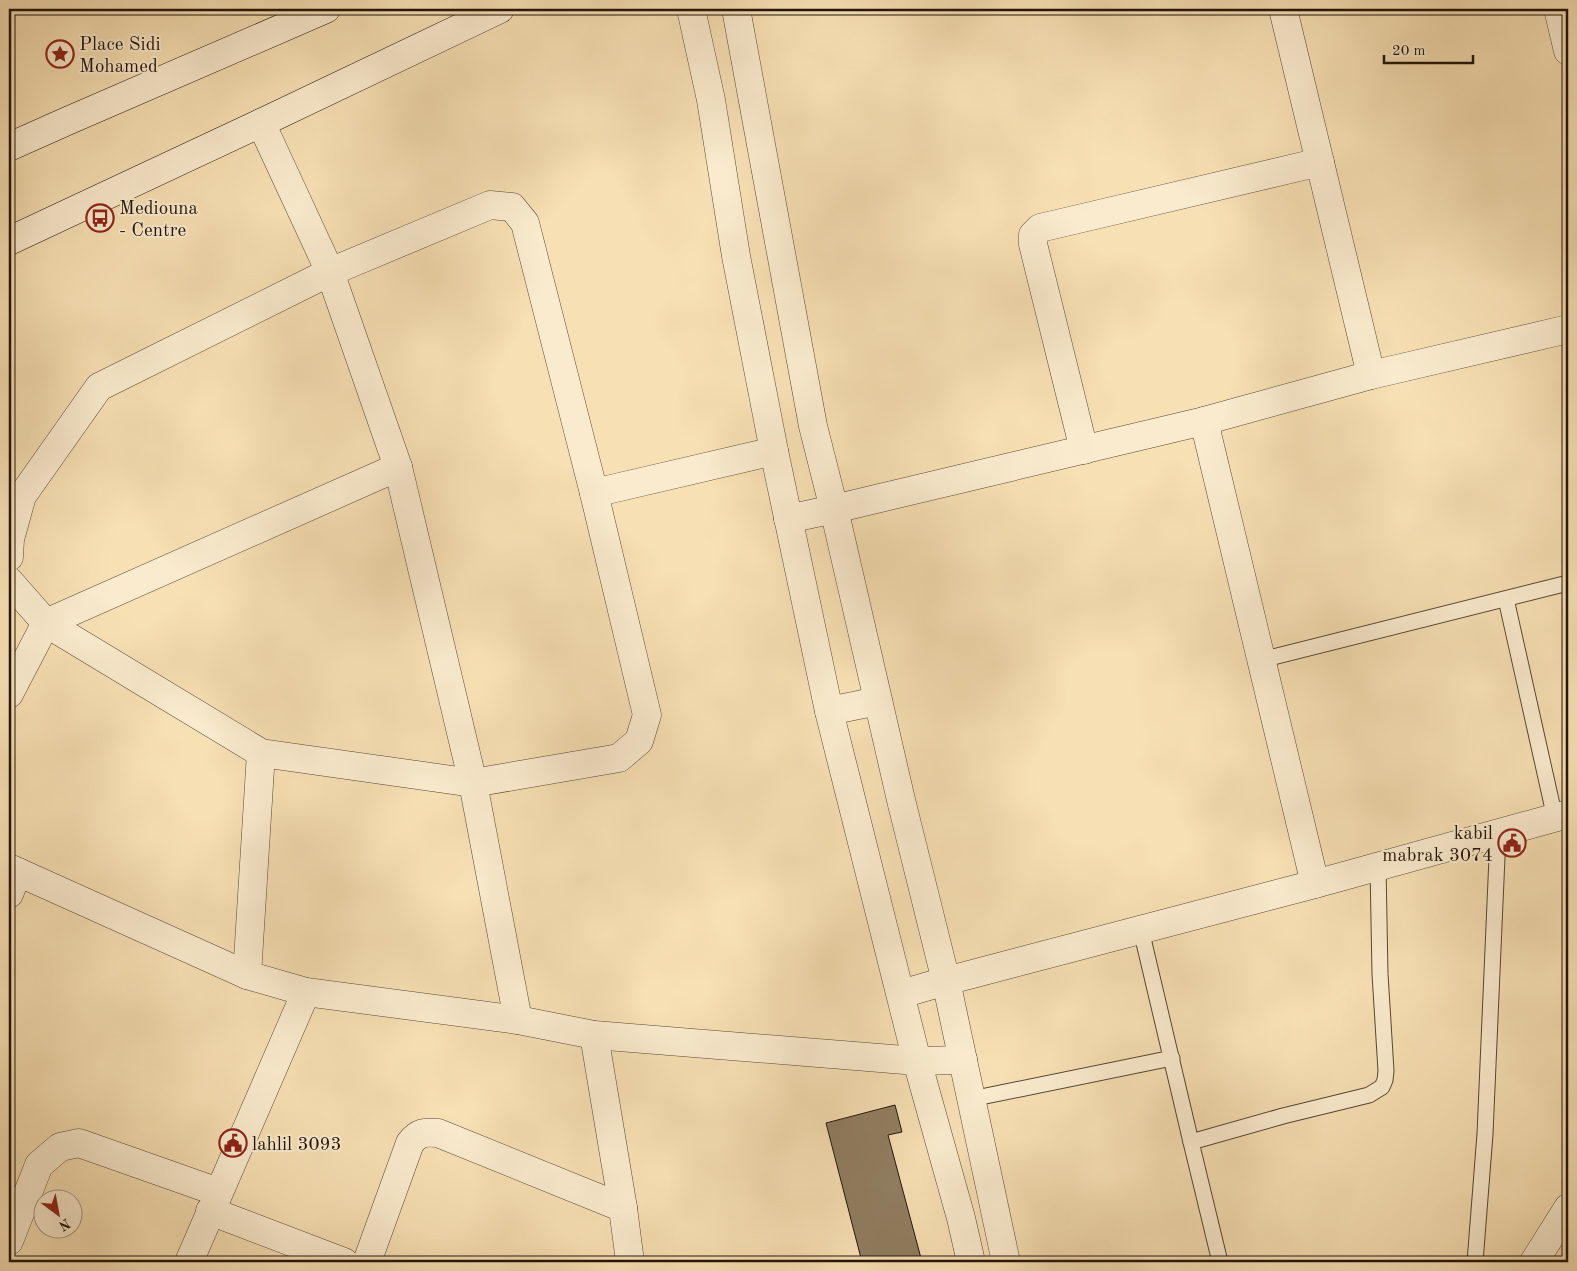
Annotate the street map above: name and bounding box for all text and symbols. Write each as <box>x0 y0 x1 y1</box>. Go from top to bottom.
scale bar <box>1384 32 1473 64</box>
place label: Place Sidi Mohamed <box>79 36 161 77</box>
place icon: Place Sidi Mohamed <box>45 39 75 69</box>
text: 20 m <box>1392 44 1426 59</box>
place label: Mediouna - Centre <box>119 200 199 241</box>
bus stop icon: Mediouna - Centre <box>85 203 115 233</box>
place label: kabil mabrak 3074 <box>1382 825 1493 866</box>
public building icon: kabil mabrak 3074 <box>1497 828 1527 858</box>
public building icon: lahlil 3093 <box>218 1128 248 1158</box>
place label: lahlil 3093 <box>252 1136 342 1155</box>
north arrow <box>32 1188 82 1238</box>
text: N <box>56 1215 73 1233</box>

